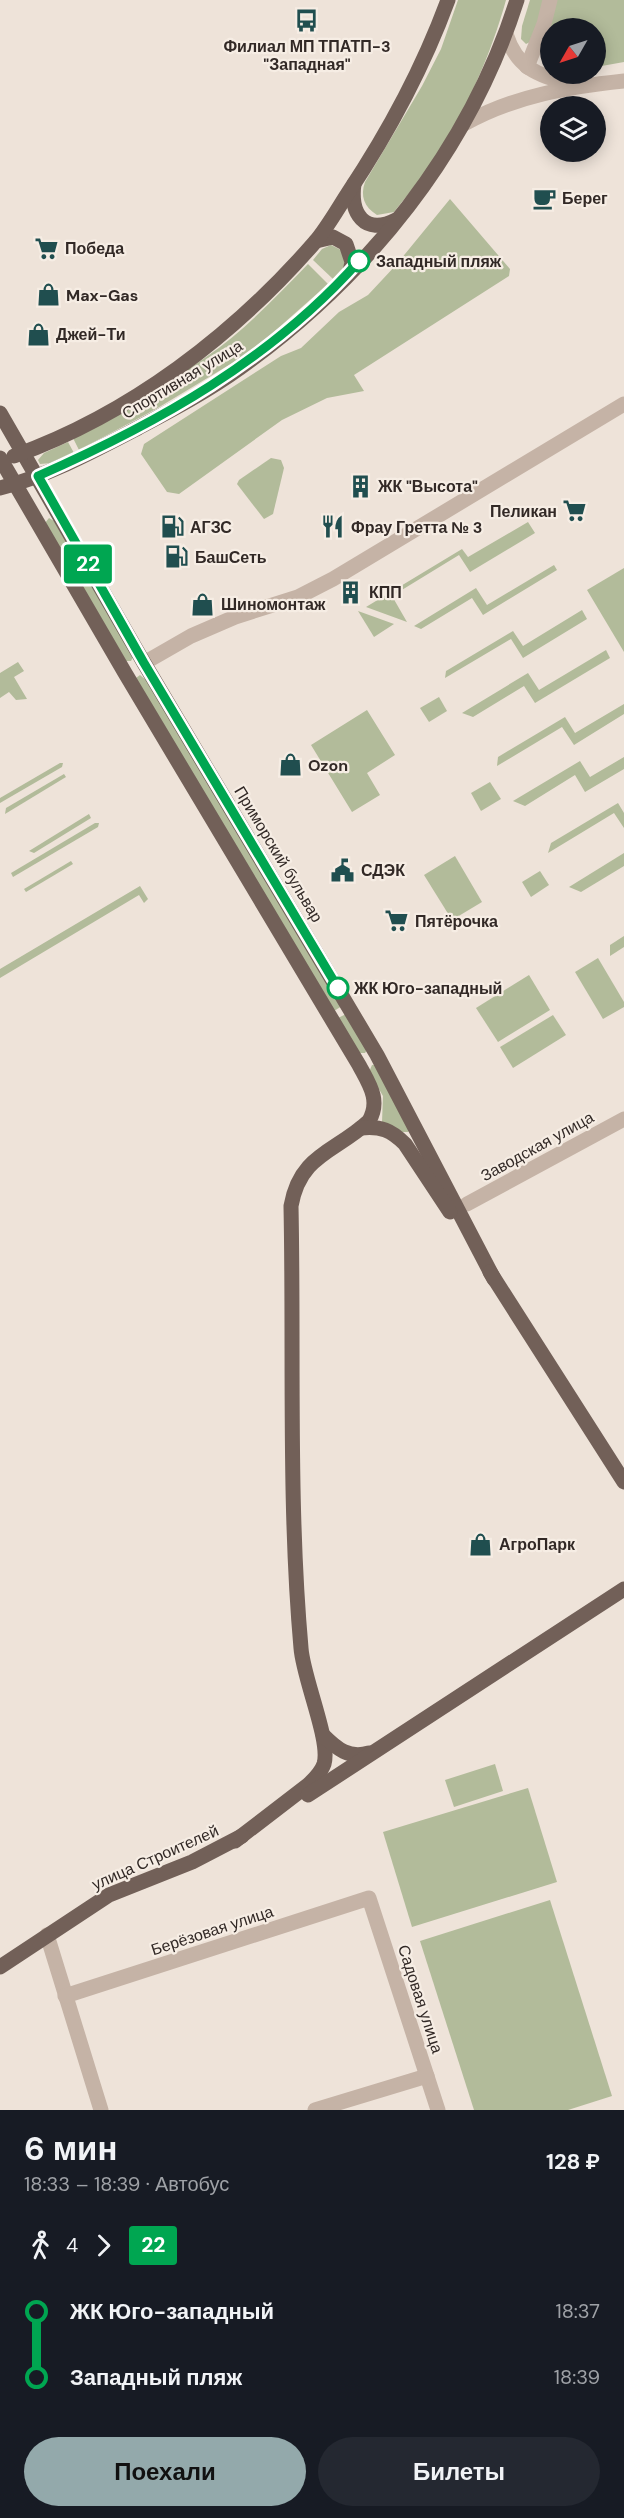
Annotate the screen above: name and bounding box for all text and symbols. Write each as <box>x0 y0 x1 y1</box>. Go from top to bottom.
bus stop icon: Филиал МП ТПАТП-3 "Западная" <box>294 8 320 34</box>
north arrow <box>540 18 606 84</box>
map controls <box>540 18 606 162</box>
place label: Филиал МП ТПАТП-3 "Западная" <box>223 36 391 75</box>
button: layers <box>540 96 606 162</box>
cafe icon: Берег <box>531 185 557 211</box>
place label: Берег <box>562 188 608 209</box>
supermarket icon: Победа <box>34 235 60 261</box>
place label: Победа <box>65 238 124 259</box>
marker: Западный пляж <box>348 250 370 272</box>
place label: Западный пляж <box>376 251 502 272</box>
shop icon: Max-Gas <box>35 282 61 308</box>
place label: Max-Gas <box>66 285 138 306</box>
shop icon: Джей-Ти <box>25 321 51 347</box>
place label: Джей-Ти <box>56 324 125 345</box>
street label: Спортивная улица <box>118 335 246 424</box>
building icon: ЖК "Высота" <box>347 473 373 499</box>
place label: ЖК "Высота" <box>377 476 478 497</box>
supermarket icon: Пеликан <box>562 498 588 524</box>
place label: Пеликан <box>490 501 557 522</box>
fuel station icon: АГЗС <box>159 514 185 540</box>
restaurant icon: Фрау Гретта № 3 <box>320 514 346 540</box>
place label: АГЗС <box>190 517 232 538</box>
place label: Фрау Гретта № 3 <box>351 517 482 538</box>
line badge: 22 <box>61 544 115 584</box>
fuel station icon: БашСеть <box>164 544 190 570</box>
place label: БашСеть <box>195 547 267 568</box>
text: 22 <box>76 550 100 578</box>
building icon: КПП <box>338 579 364 605</box>
place label: КПП <box>369 582 402 603</box>
shop icon: Шиномонтаж <box>190 591 216 617</box>
place label: Шиномонтаж <box>221 594 326 615</box>
shop icon: Ozon <box>277 752 303 778</box>
place label: Ozon <box>308 755 348 776</box>
street label: Приморский бульвар <box>230 782 328 926</box>
public building icon: СДЭК <box>330 857 356 883</box>
place label: СДЭК <box>361 860 405 881</box>
supermarket icon: Пятёрочка <box>384 908 410 934</box>
place label: Пятёрочка <box>415 911 498 932</box>
marker: ЖК Юго-западный <box>327 977 349 999</box>
place label: ЖК Юго-западный <box>353 978 502 999</box>
street label: Заводская улица <box>477 1107 597 1186</box>
shop icon: АгроПарк <box>468 1531 494 1557</box>
place label: АгроПарк <box>499 1534 576 1555</box>
street label: улица Строителей <box>89 1820 222 1895</box>
street label: Берёзовая улица <box>148 1901 276 1960</box>
street label: Садовая улица <box>393 1942 448 2056</box>
text: 6 мин <box>24 2127 117 2170</box>
text: 128 ₽ <box>546 2147 600 2176</box>
text: 18:33 – 18:39 · Автобус <box>24 2171 229 2197</box>
icon: walk <box>24 2229 57 2262</box>
icon: forward <box>87 2229 120 2262</box>
text: 22 <box>141 2231 165 2259</box>
text: 4 <box>66 2232 78 2258</box>
text: ЖК Юго-западный <box>70 2297 274 2326</box>
text: 18:37 <box>555 2298 600 2324</box>
text: Западный пляж <box>70 2363 242 2392</box>
text: 18:39 <box>554 2364 600 2390</box>
button: Поехали <box>24 2437 306 2506</box>
button: Билеты <box>318 2437 600 2506</box>

